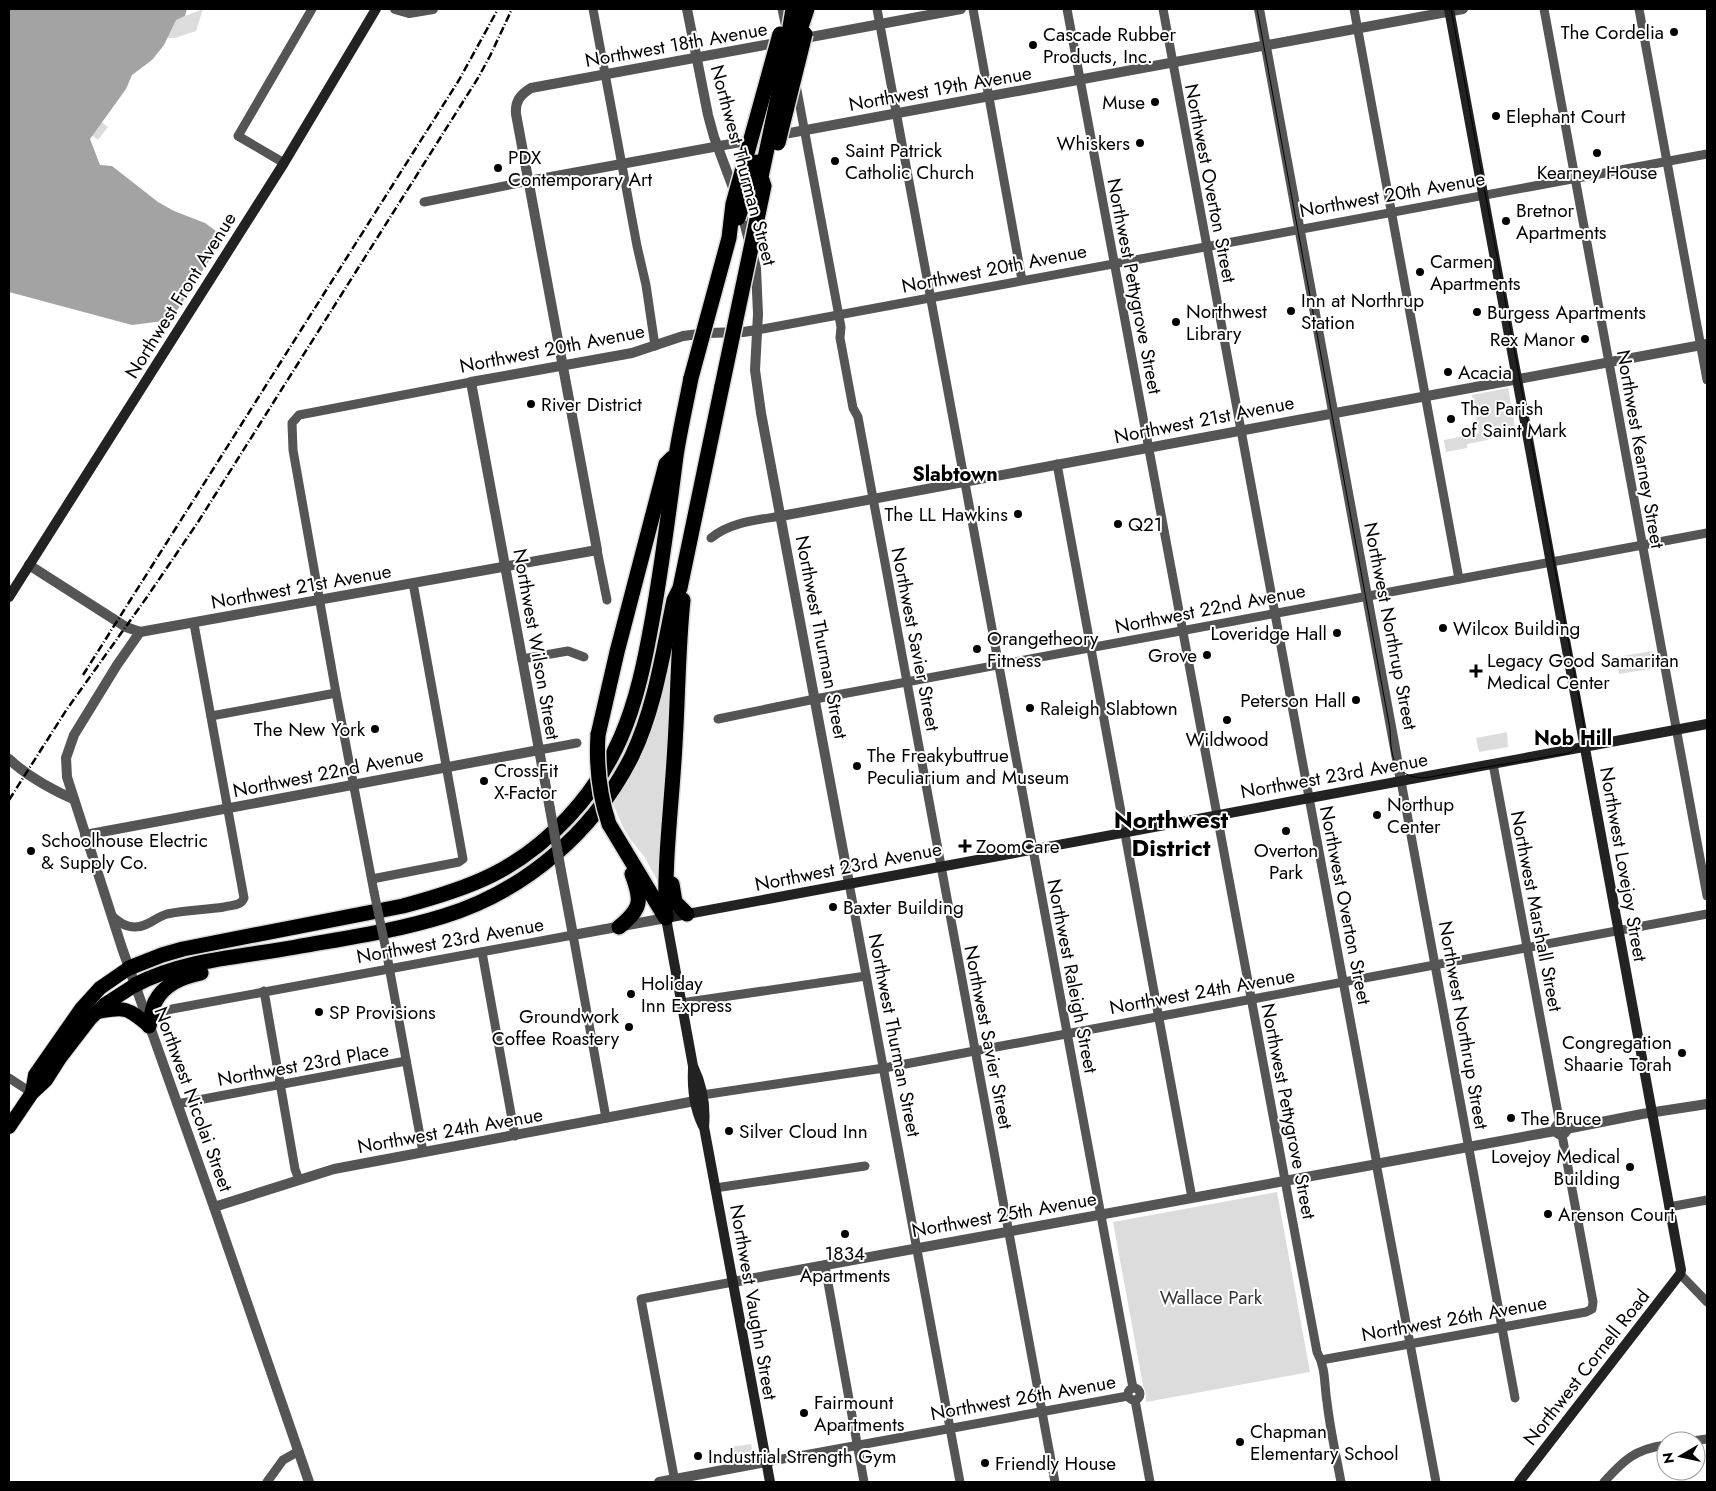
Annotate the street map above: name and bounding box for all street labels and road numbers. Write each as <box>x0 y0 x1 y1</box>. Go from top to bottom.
street label: Northwest 18th Avenue <box>583 15 770 74</box>
street label: Northwest 19th Avenue <box>846 59 1034 118</box>
street label: Northwest Thurman Street <box>704 62 783 269</box>
street label: Northwest Overton Street <box>1178 81 1243 285</box>
street label: Northwest 20th Avenue <box>1297 165 1487 224</box>
street label: Northwest Pettygrove Street <box>1100 176 1169 397</box>
street label: Northwest Front Avenue <box>118 207 243 384</box>
street label: Northwest 20th Avenue <box>899 237 1089 300</box>
street label: Northwest 20th Avenue <box>457 317 647 380</box>
street label: Northwest Kearney Street <box>1610 348 1671 551</box>
street label: Northwest 21st Avenue <box>1112 389 1297 450</box>
street label: Northwest Northrup Street <box>1357 520 1424 733</box>
street label: Northwest Thurman Street <box>789 533 855 742</box>
street label: Northwest Savier Street <box>884 545 947 734</box>
street label: Northwest Wilson Street <box>506 546 567 742</box>
street label: Northwest 21st Avenue <box>209 557 394 616</box>
street label: Northwest 22nd Avenue <box>1112 577 1308 640</box>
street label: Northwest 22nd Avenue <box>230 741 426 804</box>
street label: Northwest 23rd Avenue <box>1238 746 1430 805</box>
street label: Northwest Lovejoy Street <box>1593 765 1654 964</box>
street label: Northwest Overton Street <box>1313 803 1378 1007</box>
street label: Northwest Marshall Street <box>1504 808 1569 1014</box>
street label: Northwest 23rd Avenue <box>752 835 944 898</box>
street label: Northwest Raleigh Street <box>1040 877 1105 1076</box>
street label: Northwest 23rd Avenue <box>354 911 546 970</box>
street label: Northwest Northrup Street <box>1432 919 1495 1132</box>
street label: Northwest Thurman Street <box>862 931 928 1140</box>
street label: Northwest Savier Street <box>957 943 1020 1132</box>
street label: Northwest 24th Avenue <box>1107 962 1297 1021</box>
street label: Northwest Pettygrove Street <box>1254 1001 1323 1222</box>
street label: Northwest Nicolai Street <box>147 1003 240 1196</box>
street label: Northwest 23rd Place <box>215 1036 391 1093</box>
street label: Northwest 24th Avenue <box>355 1101 545 1160</box>
street label: Northwest 25th Avenue <box>909 1185 1099 1244</box>
street label: Northwest Vaughn Street <box>723 1202 784 1402</box>
street label: Northwest Cornell Road <box>1517 1284 1656 1451</box>
street label: Northwest 26th Avenue <box>1359 1289 1549 1348</box>
street label: Northwest 26th Avenue <box>928 1368 1118 1427</box>

